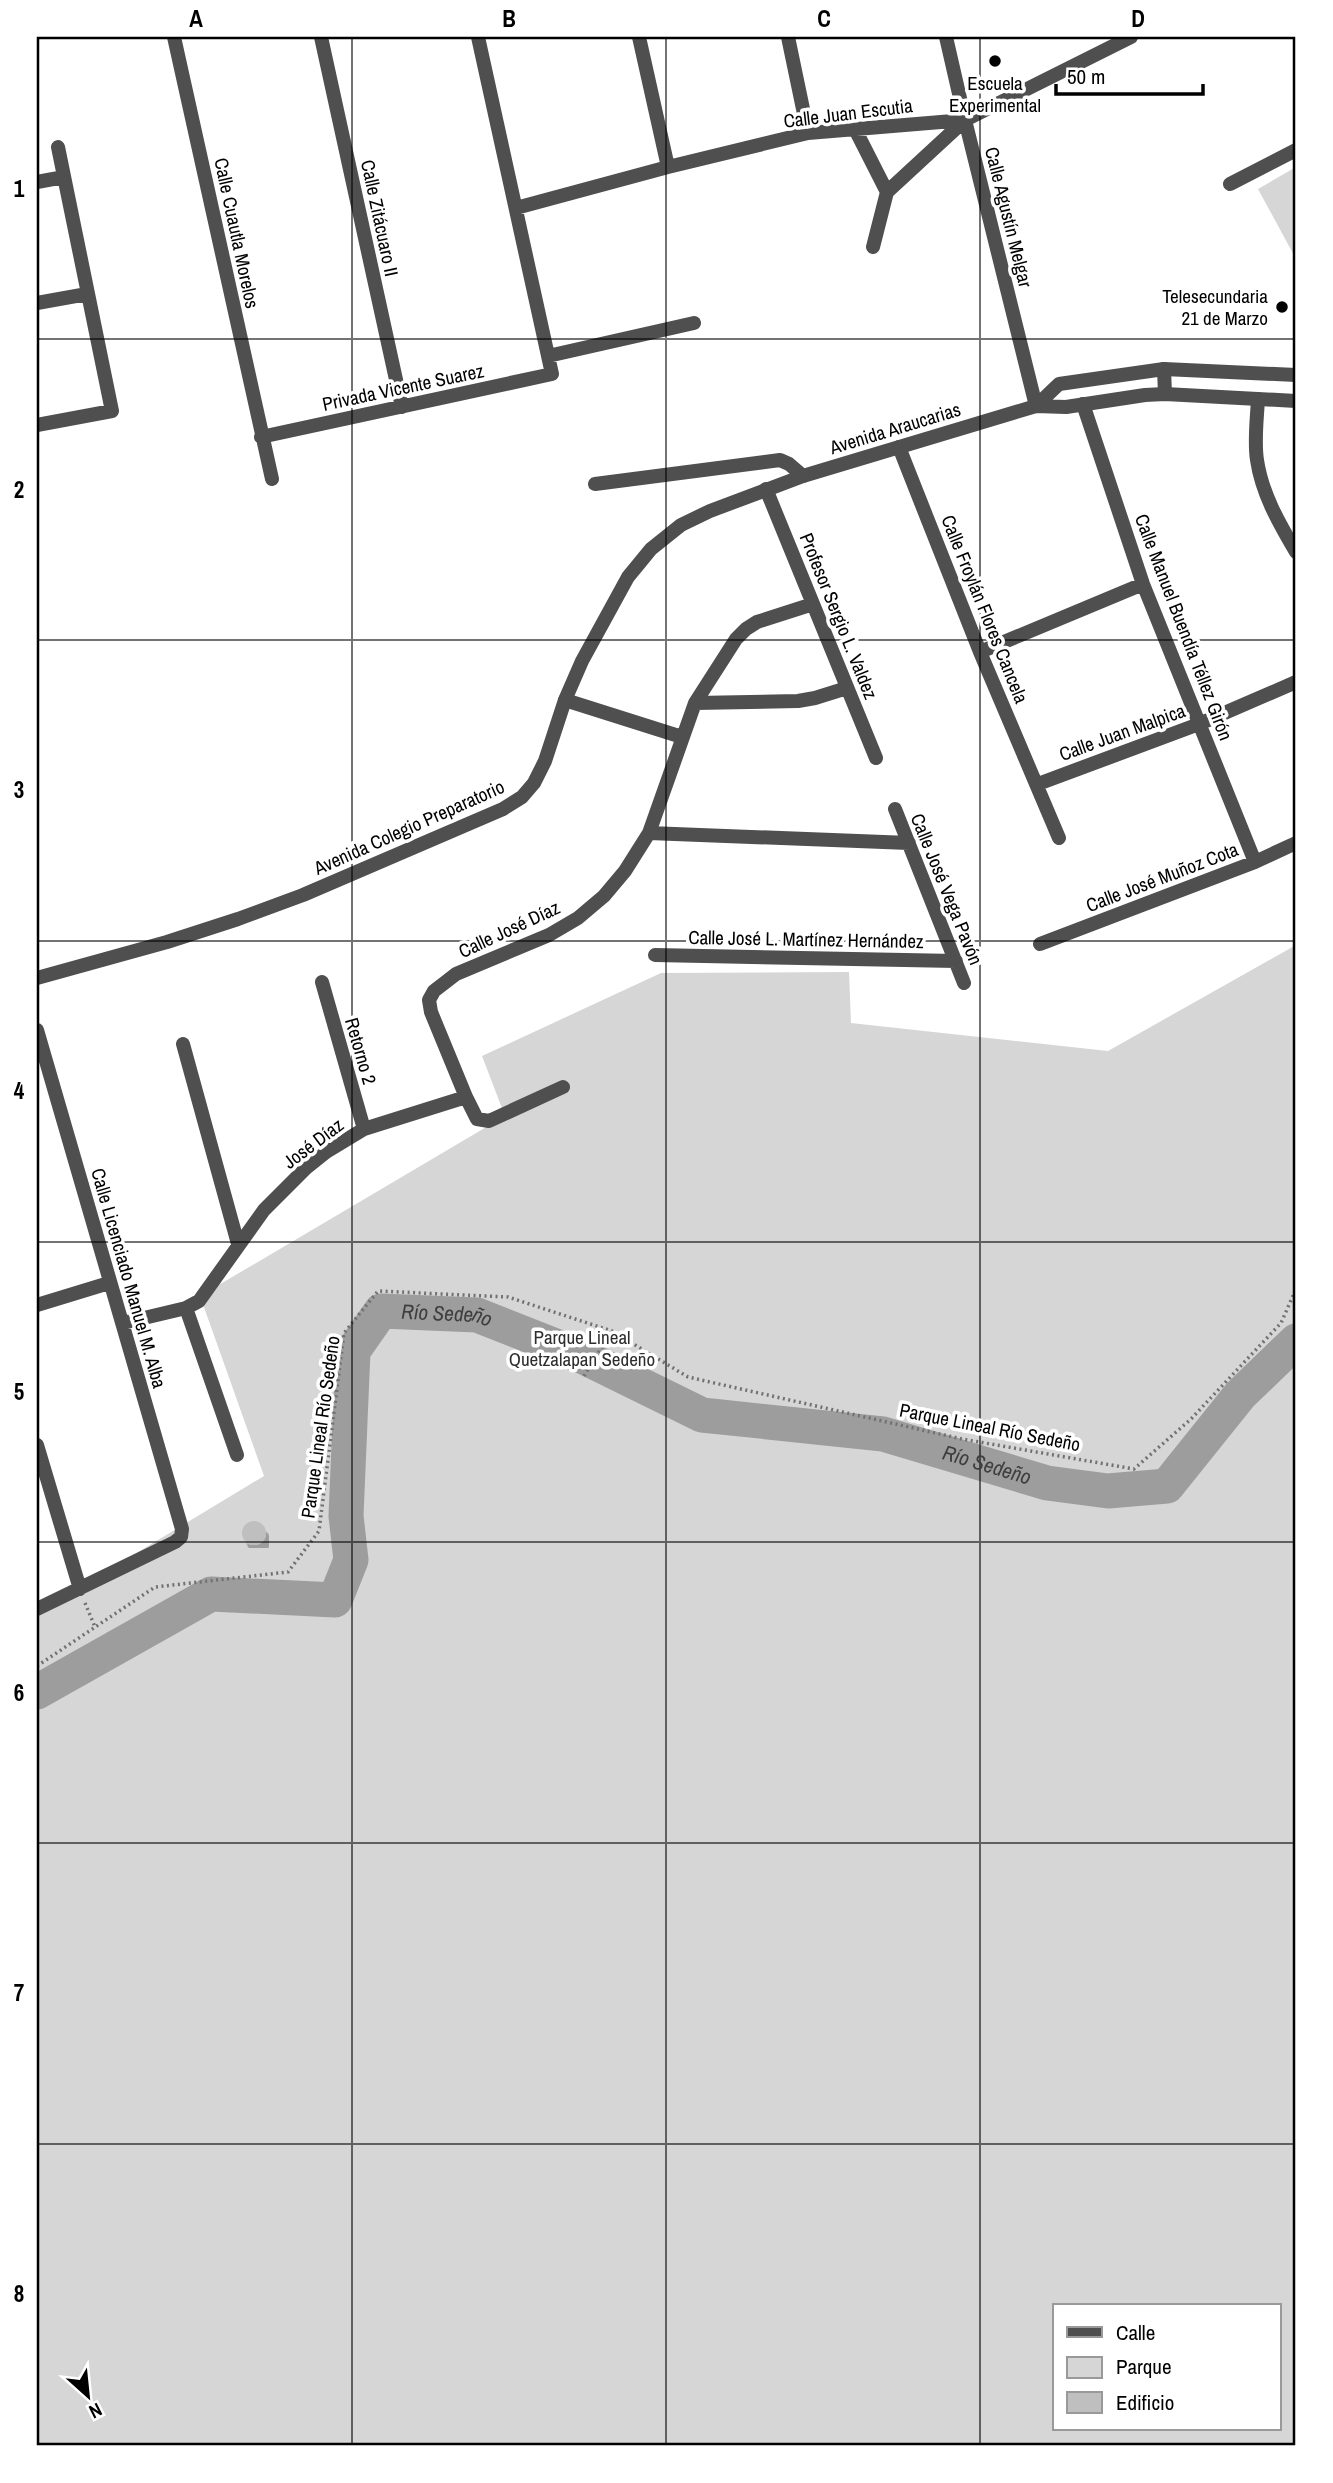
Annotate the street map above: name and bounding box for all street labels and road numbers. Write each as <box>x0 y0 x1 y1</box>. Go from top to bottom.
street label: Calle Juan Escutia <box>782 92 914 134</box>
street label: Calle Agustín Melgar <box>979 144 1039 291</box>
street label: Calle Cuautla Morelos <box>208 155 266 311</box>
street label: Calle Zitácuaro II <box>355 157 405 279</box>
street label: Privada Vicente Suarez <box>320 357 486 417</box>
street label: Avenida Araucarias <box>825 396 964 461</box>
street label: Calle Manuel Buendía Téllez Girón <box>1129 510 1239 744</box>
street label: Calle Froylán Flores Cancela <box>935 511 1035 707</box>
street label: Profesor Sergio L. Valdez <box>794 529 884 703</box>
street label: Calle Juan Malpica <box>1055 697 1189 767</box>
street label: Avenida Colegio Preparatorio <box>309 773 508 881</box>
street label: Calle José Vega Pavón <box>905 809 989 969</box>
street label: Calle José Muñoz Cota <box>1082 836 1242 918</box>
street label: Calle José Díaz <box>454 894 564 964</box>
street label: Calle José L. Martínez Hernández <box>688 924 924 954</box>
street label: Retorno 2 <box>339 1015 383 1087</box>
street label: José Díaz <box>278 1112 349 1174</box>
street label: Calle Licenciado Manuel M. Alba <box>85 1165 173 1391</box>
street label: Parque Lineal Río Sedeño <box>294 1334 346 1520</box>
street label: Parque Lineal Río Sedeño <box>897 1397 1083 1457</box>

